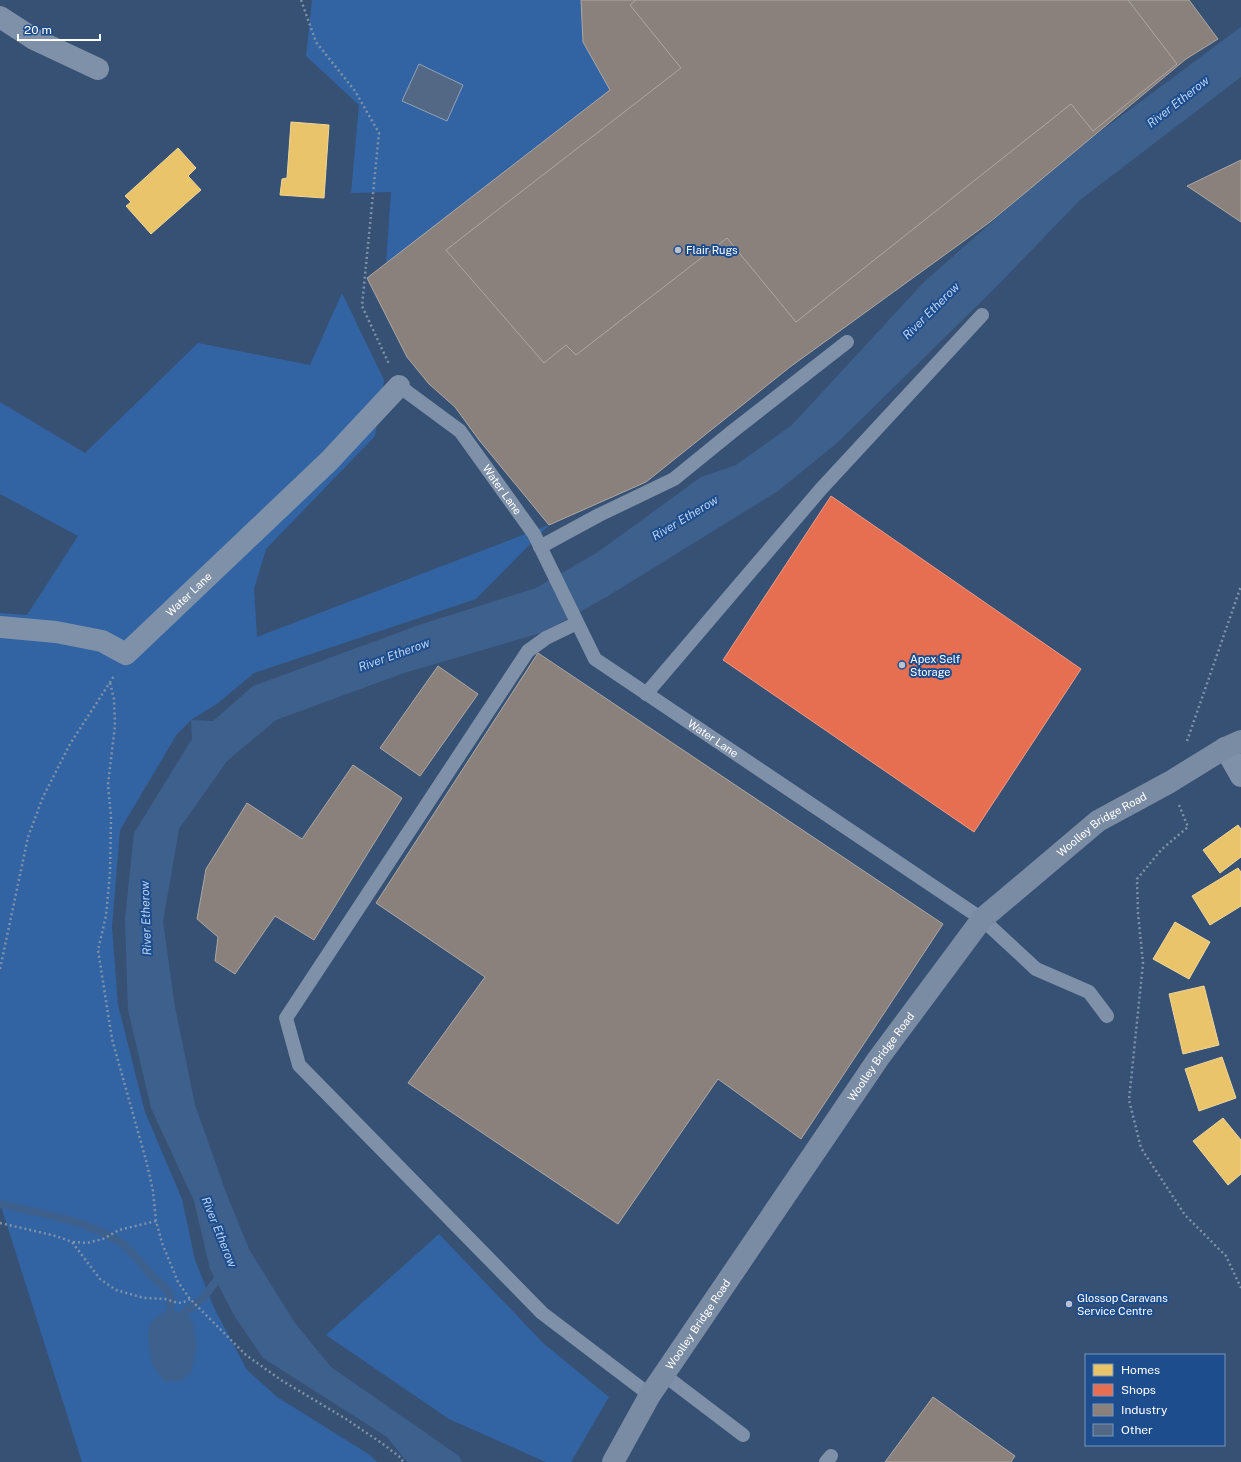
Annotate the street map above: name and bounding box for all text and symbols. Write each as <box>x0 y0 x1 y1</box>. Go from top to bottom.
scale bar <box>18 16 100 42</box>
text: 20 m <box>24 23 52 37</box>
water label: River Etherow <box>1144 73 1213 131</box>
place label: Flair Rugs <box>686 244 738 256</box>
marker: Flair Rugs <box>673 245 683 255</box>
water label: River Etherow <box>900 279 963 342</box>
street label: Water Lane <box>480 463 524 517</box>
water label: River Etherow <box>649 492 722 543</box>
street label: Water Lane <box>164 570 214 619</box>
water label: River Etherow <box>356 635 433 674</box>
place label: Apex Self Storage <box>910 653 961 678</box>
marker: Apex Self Storage <box>897 660 907 670</box>
street label: Water Lane <box>686 717 741 760</box>
street label: Woolley Bridge Road <box>1055 790 1148 859</box>
water label: River Etherow <box>138 879 154 956</box>
street label: Woolley Bridge Road <box>845 1010 916 1103</box>
water label: River Etherow <box>199 1195 240 1270</box>
street label: Woolley Bridge Road <box>663 1277 733 1372</box>
place label: Glossop Caravans Service Centre <box>1077 1292 1168 1317</box>
marker: Glossop Caravans Service Centre <box>1064 1299 1074 1309</box>
legend <box>1085 1354 1225 1446</box>
text: Homes <box>1121 1363 1160 1377</box>
text: Shops <box>1121 1383 1156 1397</box>
text: Industry <box>1121 1403 1168 1417</box>
text: Other <box>1121 1423 1153 1437</box>

